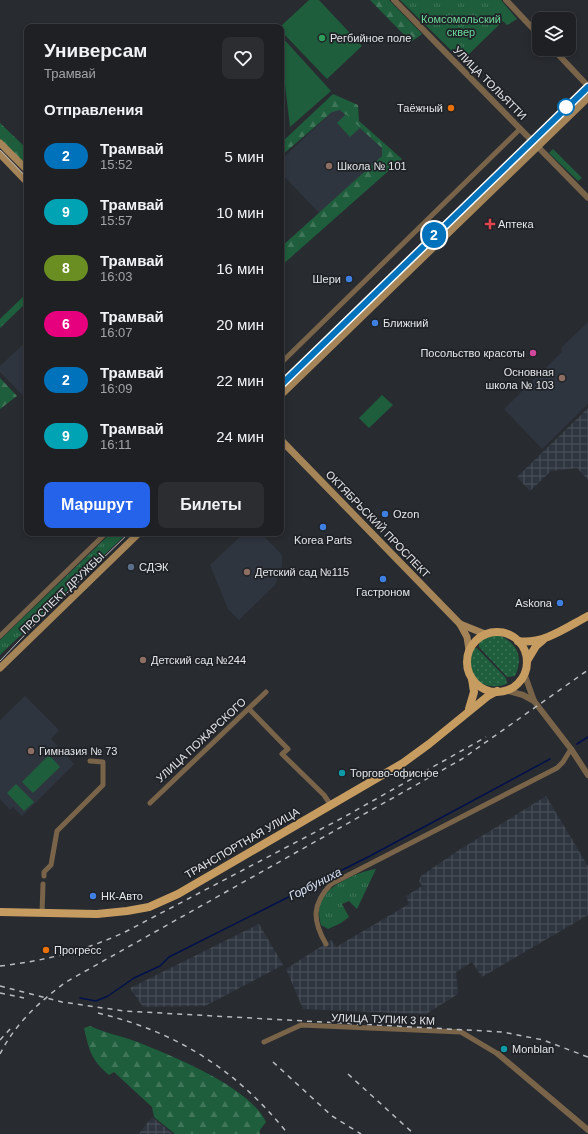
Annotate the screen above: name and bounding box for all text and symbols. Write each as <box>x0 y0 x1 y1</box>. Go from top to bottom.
map controls <box>532 12 576 56</box>
button: layers <box>532 12 576 56</box>
park label: Комсомольский сквер <box>421 13 501 38</box>
place label: Регбийное поле <box>330 32 411 44</box>
marker: Регбийное поле <box>317 33 327 43</box>
button: heart <box>222 37 264 79</box>
text: Универсам <box>44 40 147 61</box>
street label: УЛИЦА ТОЛЬЯТТИ <box>451 44 529 122</box>
text: Трамвай <box>44 66 96 81</box>
unlabelled marker <box>557 98 575 116</box>
text: Отправления <box>44 101 143 118</box>
place label: Таёжный <box>397 102 443 114</box>
marker: Таёжный <box>446 103 456 113</box>
text: Трамвай <box>100 140 164 157</box>
text: 2 <box>62 148 70 164</box>
text: 5 мин <box>225 148 264 165</box>
text: 15:52 <box>100 157 133 172</box>
place label: Школа № 101 <box>337 160 407 172</box>
marker: Школа № 101 <box>324 161 334 171</box>
text: Трамвай <box>100 196 164 213</box>
text: 9 <box>62 204 70 220</box>
text: 10 мин <box>216 204 264 221</box>
text: 15:57 <box>100 213 133 228</box>
place label: Аптека <box>498 218 534 230</box>
marker: Аптека <box>485 219 495 229</box>
line badge: 2 <box>421 222 447 248</box>
text: 2 <box>430 227 438 243</box>
text: Трамвай <box>100 252 164 269</box>
text: 8 <box>62 260 70 276</box>
text: 16 мин <box>216 260 264 277</box>
text: 16:03 <box>100 269 133 284</box>
place label: Шери <box>313 273 341 285</box>
marker: Шери <box>344 274 354 284</box>
text: Трамвай <box>100 308 164 325</box>
text: 6 <box>62 316 70 332</box>
text: 20 мин <box>216 316 264 333</box>
place label: Ближний <box>383 317 428 329</box>
marker: Ближний <box>370 318 380 328</box>
text: 16:07 <box>100 325 133 340</box>
place label: Посольство красоты <box>420 347 525 359</box>
marker: Посольство красоты <box>528 348 538 358</box>
text: Трамвай <box>100 364 164 381</box>
place label: Основная школа № 103 <box>486 366 554 391</box>
text: 2 <box>62 372 70 388</box>
text: 22 мин <box>216 372 264 389</box>
marker: Основная школа № 103 <box>557 373 567 383</box>
text: 16:09 <box>100 381 133 396</box>
text: Трамвай <box>100 420 164 437</box>
text: 9 <box>62 428 70 444</box>
text: 24 мин <box>216 428 264 445</box>
text: 16:11 <box>100 437 132 452</box>
street label: ОКТЯБРЬСКИЙ ПРОСПЕКТ <box>324 468 433 580</box>
button: Маршрут <box>44 482 150 528</box>
button: Билеты <box>158 482 264 528</box>
place label: Ozon <box>393 508 419 520</box>
marker: Ozon <box>380 509 390 519</box>
marker: Korea Parts <box>318 522 328 532</box>
place label: Korea Parts <box>294 534 353 546</box>
street label: ПРОСПЕКТ ДРУЖБЫ <box>18 550 106 636</box>
place label: СДЭК <box>139 561 169 573</box>
marker: СДЭК <box>126 562 136 572</box>
place label: Детский сад №115 <box>255 566 349 578</box>
marker: Детский сад №115 <box>242 567 252 577</box>
marker: Гастроном <box>378 574 388 584</box>
place label: Гастроном <box>356 586 410 598</box>
place label: Askona <box>515 597 553 609</box>
marker: Askona <box>555 598 565 608</box>
place label: Детский сад №244 <box>151 654 246 666</box>
marker: Детский сад №244 <box>138 655 148 665</box>
street label: УЛИЦА ПОЖАРСКОГО <box>154 695 249 785</box>
place label: Гимназия № 73 <box>39 745 117 757</box>
marker: Гимназия № 73 <box>26 746 36 756</box>
place label: Торгово-офисное <box>350 767 439 779</box>
marker: Торгово-офисное <box>337 768 347 778</box>
street label: ТРАНСПОРТНАЯ УЛИЦА <box>183 805 302 881</box>
water label: Горбуниха <box>286 865 344 903</box>
place label: НК-Авто <box>101 890 143 902</box>
marker: НК-Авто <box>88 891 98 901</box>
place label: Прогресс <box>54 944 102 956</box>
marker: Прогресс <box>41 945 51 955</box>
street label: УЛИЦА ТУПИК 3 КМ <box>331 1011 435 1027</box>
place label: Monblan <box>512 1043 554 1055</box>
marker: Monblan <box>499 1044 509 1054</box>

